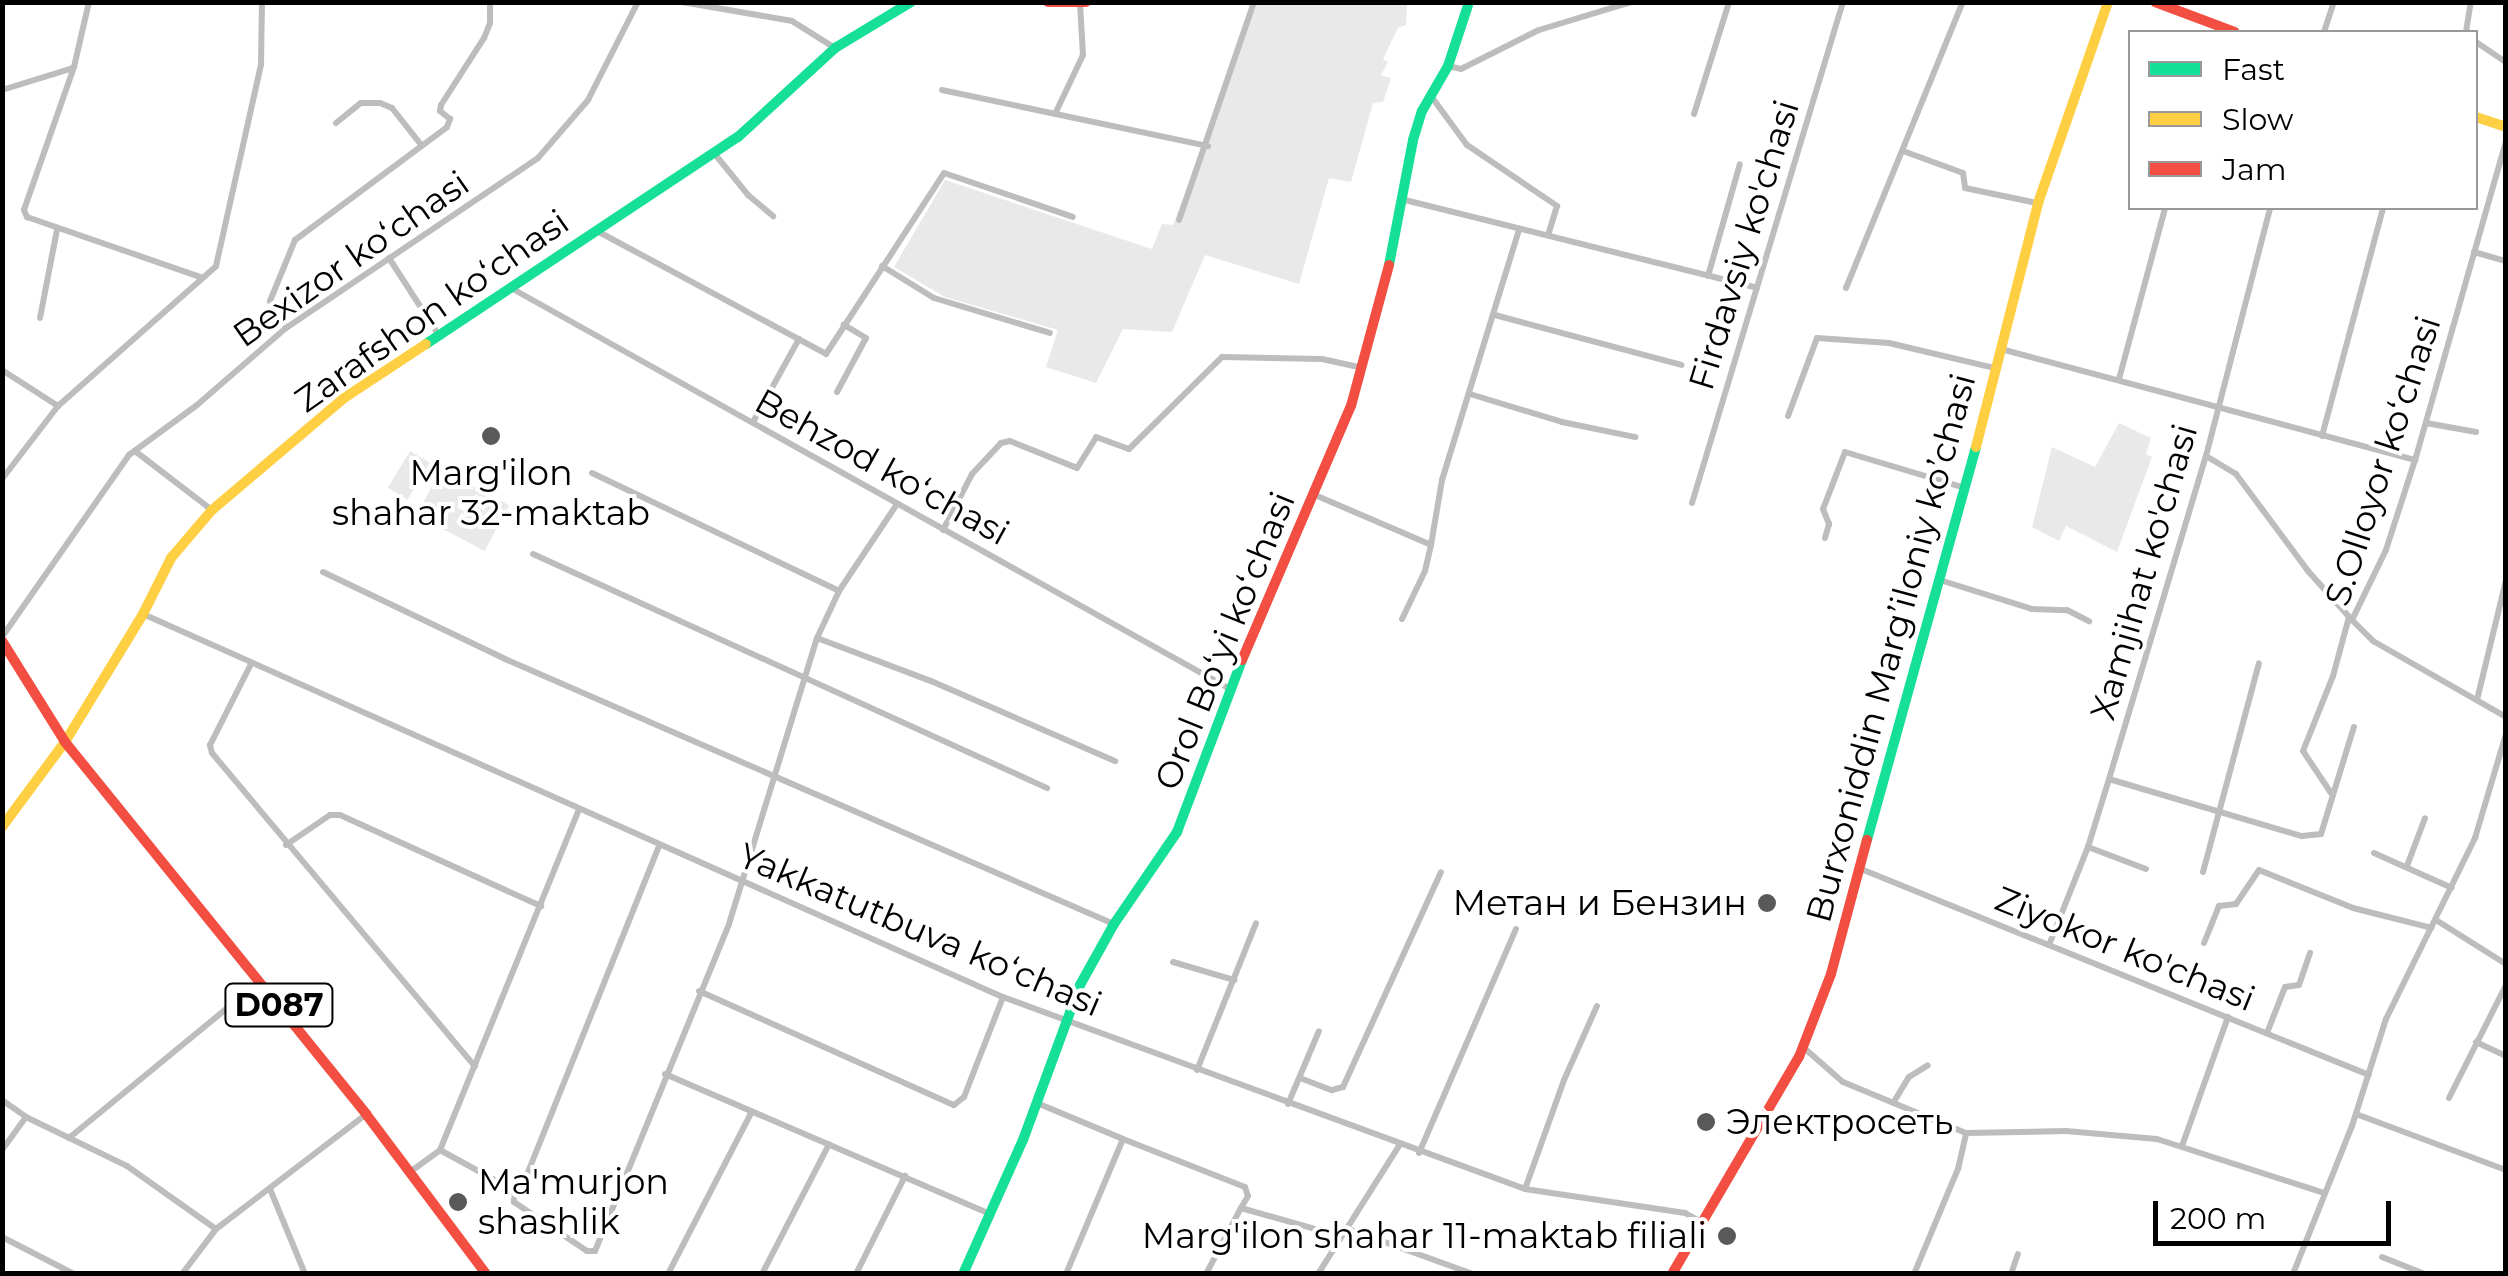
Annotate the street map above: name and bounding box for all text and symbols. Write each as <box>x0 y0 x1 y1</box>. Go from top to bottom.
legend <box>2128 30 2478 210</box>
text: Fast <box>2222 51 2285 88</box>
street label: Firdavsiy ko'chasi <box>1680 95 1808 395</box>
text: Slow <box>2222 101 2293 138</box>
text: Jam <box>2222 151 2287 188</box>
street label: Bexizor koʻchasi <box>225 162 477 356</box>
street label: Zarafshon koʻchasi <box>287 201 577 421</box>
street label: S.Olloyor koʻchasi <box>2316 311 2450 611</box>
street label: Burxoniddin Marg’iloniy ko’chasi <box>1797 369 1985 927</box>
street label: Behzod koʻchasi <box>748 380 1016 554</box>
street label: Xamjihat ko'chasi <box>2082 419 2206 725</box>
marker: Marg'ilon shahar 32-maktab <box>480 425 502 447</box>
place label: Marg'ilon shahar 32-maktab <box>332 452 650 534</box>
street label: Orol Boʻyi koʻchasi <box>1146 486 1304 796</box>
street label: Yakkatutbuva koʻchasi <box>732 834 1108 1026</box>
street label: Ziyokor ko'chasi <box>1989 878 2261 1020</box>
place label: Метан и Бензин <box>1452 882 1747 924</box>
marker: Метан и Бензин <box>1756 892 1778 914</box>
road number: D087 <box>224 978 334 1032</box>
place label: Электросеть <box>1726 1101 1953 1143</box>
marker: Электросеть <box>1695 1111 1717 1133</box>
place label: Ma'murjon shashlik <box>478 1161 669 1243</box>
scale bar <box>2158 1181 2396 1243</box>
marker: Ma'murjon shashlik <box>447 1191 469 1213</box>
text: 200 m <box>2170 1200 2266 1237</box>
place label: Marg'ilon shahar 11-maktab filiali <box>1142 1215 1707 1257</box>
marker: Marg'ilon shahar 11-maktab filiali <box>1716 1225 1738 1247</box>

